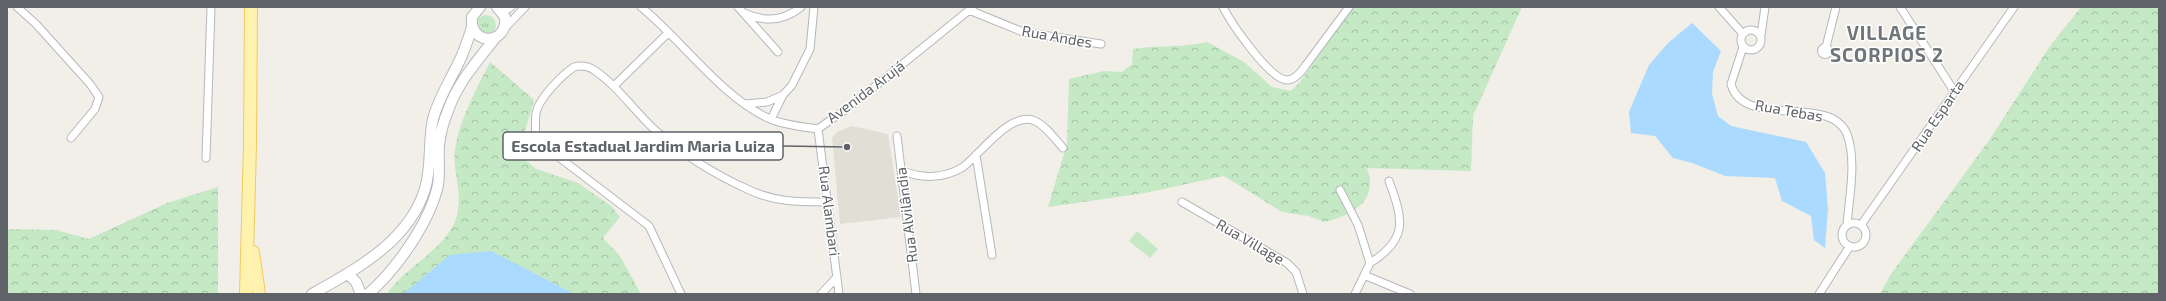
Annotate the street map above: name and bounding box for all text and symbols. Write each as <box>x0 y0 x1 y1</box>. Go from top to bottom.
street label: Rua Andes <box>1020 21 1094 51</box>
district label: VILLAGE SCORPIOS 2 <box>1830 21 1944 66</box>
street label: Avenida Arujá <box>823 56 909 127</box>
street label: Rua Esparta <box>1907 76 1968 155</box>
street label: Rua Tebas <box>1754 95 1824 125</box>
callout: Escola Estadual Jardim Maria Luiza <box>503 132 783 160</box>
text: Escola Estadual Jardim Maria Luiza <box>511 136 775 155</box>
street label: Rua Alambari <box>816 165 844 257</box>
street label: Rua Alvilândia <box>891 166 921 264</box>
street label: Rua Village <box>1213 214 1288 268</box>

